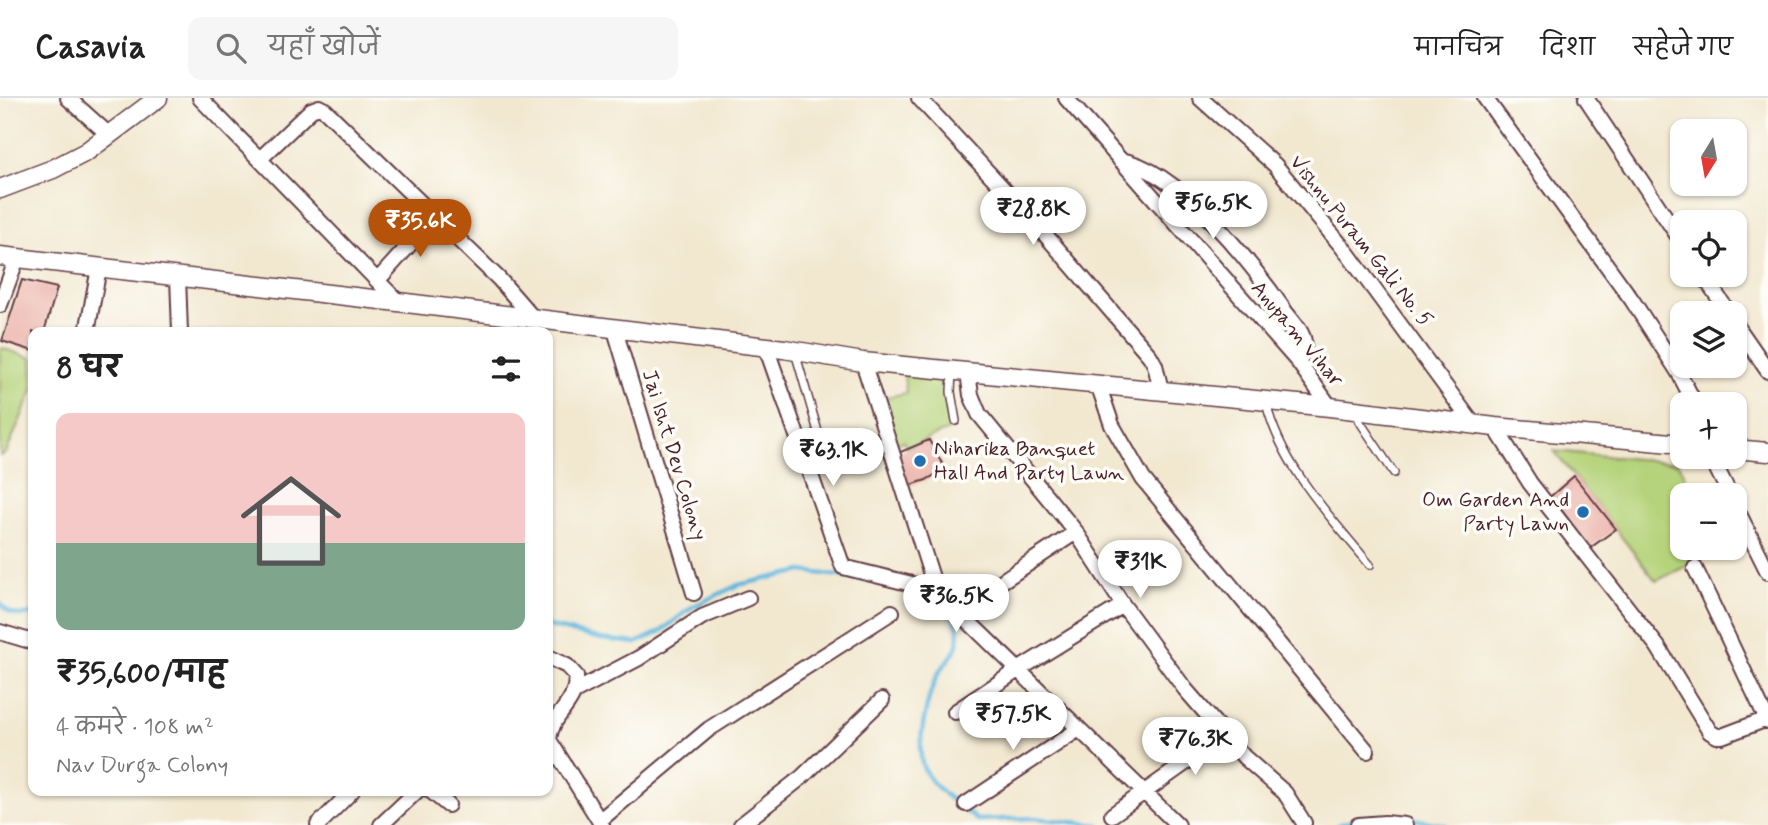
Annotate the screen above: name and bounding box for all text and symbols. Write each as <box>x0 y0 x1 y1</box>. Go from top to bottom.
search box <box>188 17 678 80</box>
text: Casavia <box>35 26 146 70</box>
icon: search <box>212 29 250 67</box>
text: यहाँ खोजें <box>268 31 380 65</box>
text: मानचित्र <box>1415 33 1503 64</box>
text: दिशा <box>1541 33 1595 64</box>
text: सहेजे गए <box>1633 33 1733 64</box>
north arrow <box>1670 119 1746 196</box>
map controls <box>1670 119 1747 560</box>
street label: Vishnu Puram Gali No. 5 <box>1283 149 1439 333</box>
pin: ₹56.5K <box>1156 181 1270 241</box>
pin: ₹28.8K <box>976 188 1090 247</box>
text: ₹56.5K <box>1174 189 1252 219</box>
text: ₹28.8K <box>996 195 1070 225</box>
pin: ₹35.6K <box>363 200 477 259</box>
text: ₹35.6K <box>384 207 456 237</box>
button: locate <box>1670 210 1747 287</box>
street label: Anupam Vihar <box>1244 275 1350 393</box>
button: layers <box>1670 301 1747 378</box>
text: 8 घर <box>56 349 121 388</box>
icon: filters <box>487 350 525 388</box>
street label: Jai Isht Dev Colony <box>635 366 713 544</box>
button: + <box>1670 392 1747 469</box>
pin: ₹63.1K <box>776 428 890 488</box>
place label: Niharika Banquet Hall And Party Lawn <box>934 435 1125 487</box>
text: ₹63.1K <box>799 436 867 466</box>
marker: Niharika Banquet Hall And Party Lawn <box>912 453 928 469</box>
icon: home <box>228 458 354 584</box>
button: − <box>1670 483 1747 560</box>
place label: Om Garden And Party Lawn <box>1422 486 1569 538</box>
marker: Om Garden And Party Lawn <box>1575 504 1591 520</box>
pin: ₹31K <box>1099 540 1181 600</box>
text: ₹31K <box>1114 548 1166 578</box>
pin: ₹36.5K <box>899 574 1013 634</box>
text: ₹36.5K <box>919 582 993 612</box>
text: ₹35,600/माह <box>56 654 227 693</box>
pin: ₹57.5K <box>956 692 1070 752</box>
text: ₹57.5K <box>975 700 1051 730</box>
text: 4 कमरे · 108 m² <box>56 713 214 743</box>
pin: ₹76.3K <box>1138 718 1252 777</box>
text: ₹76.3K <box>1158 725 1232 755</box>
text: Nav Durga Colony <box>56 751 228 781</box>

